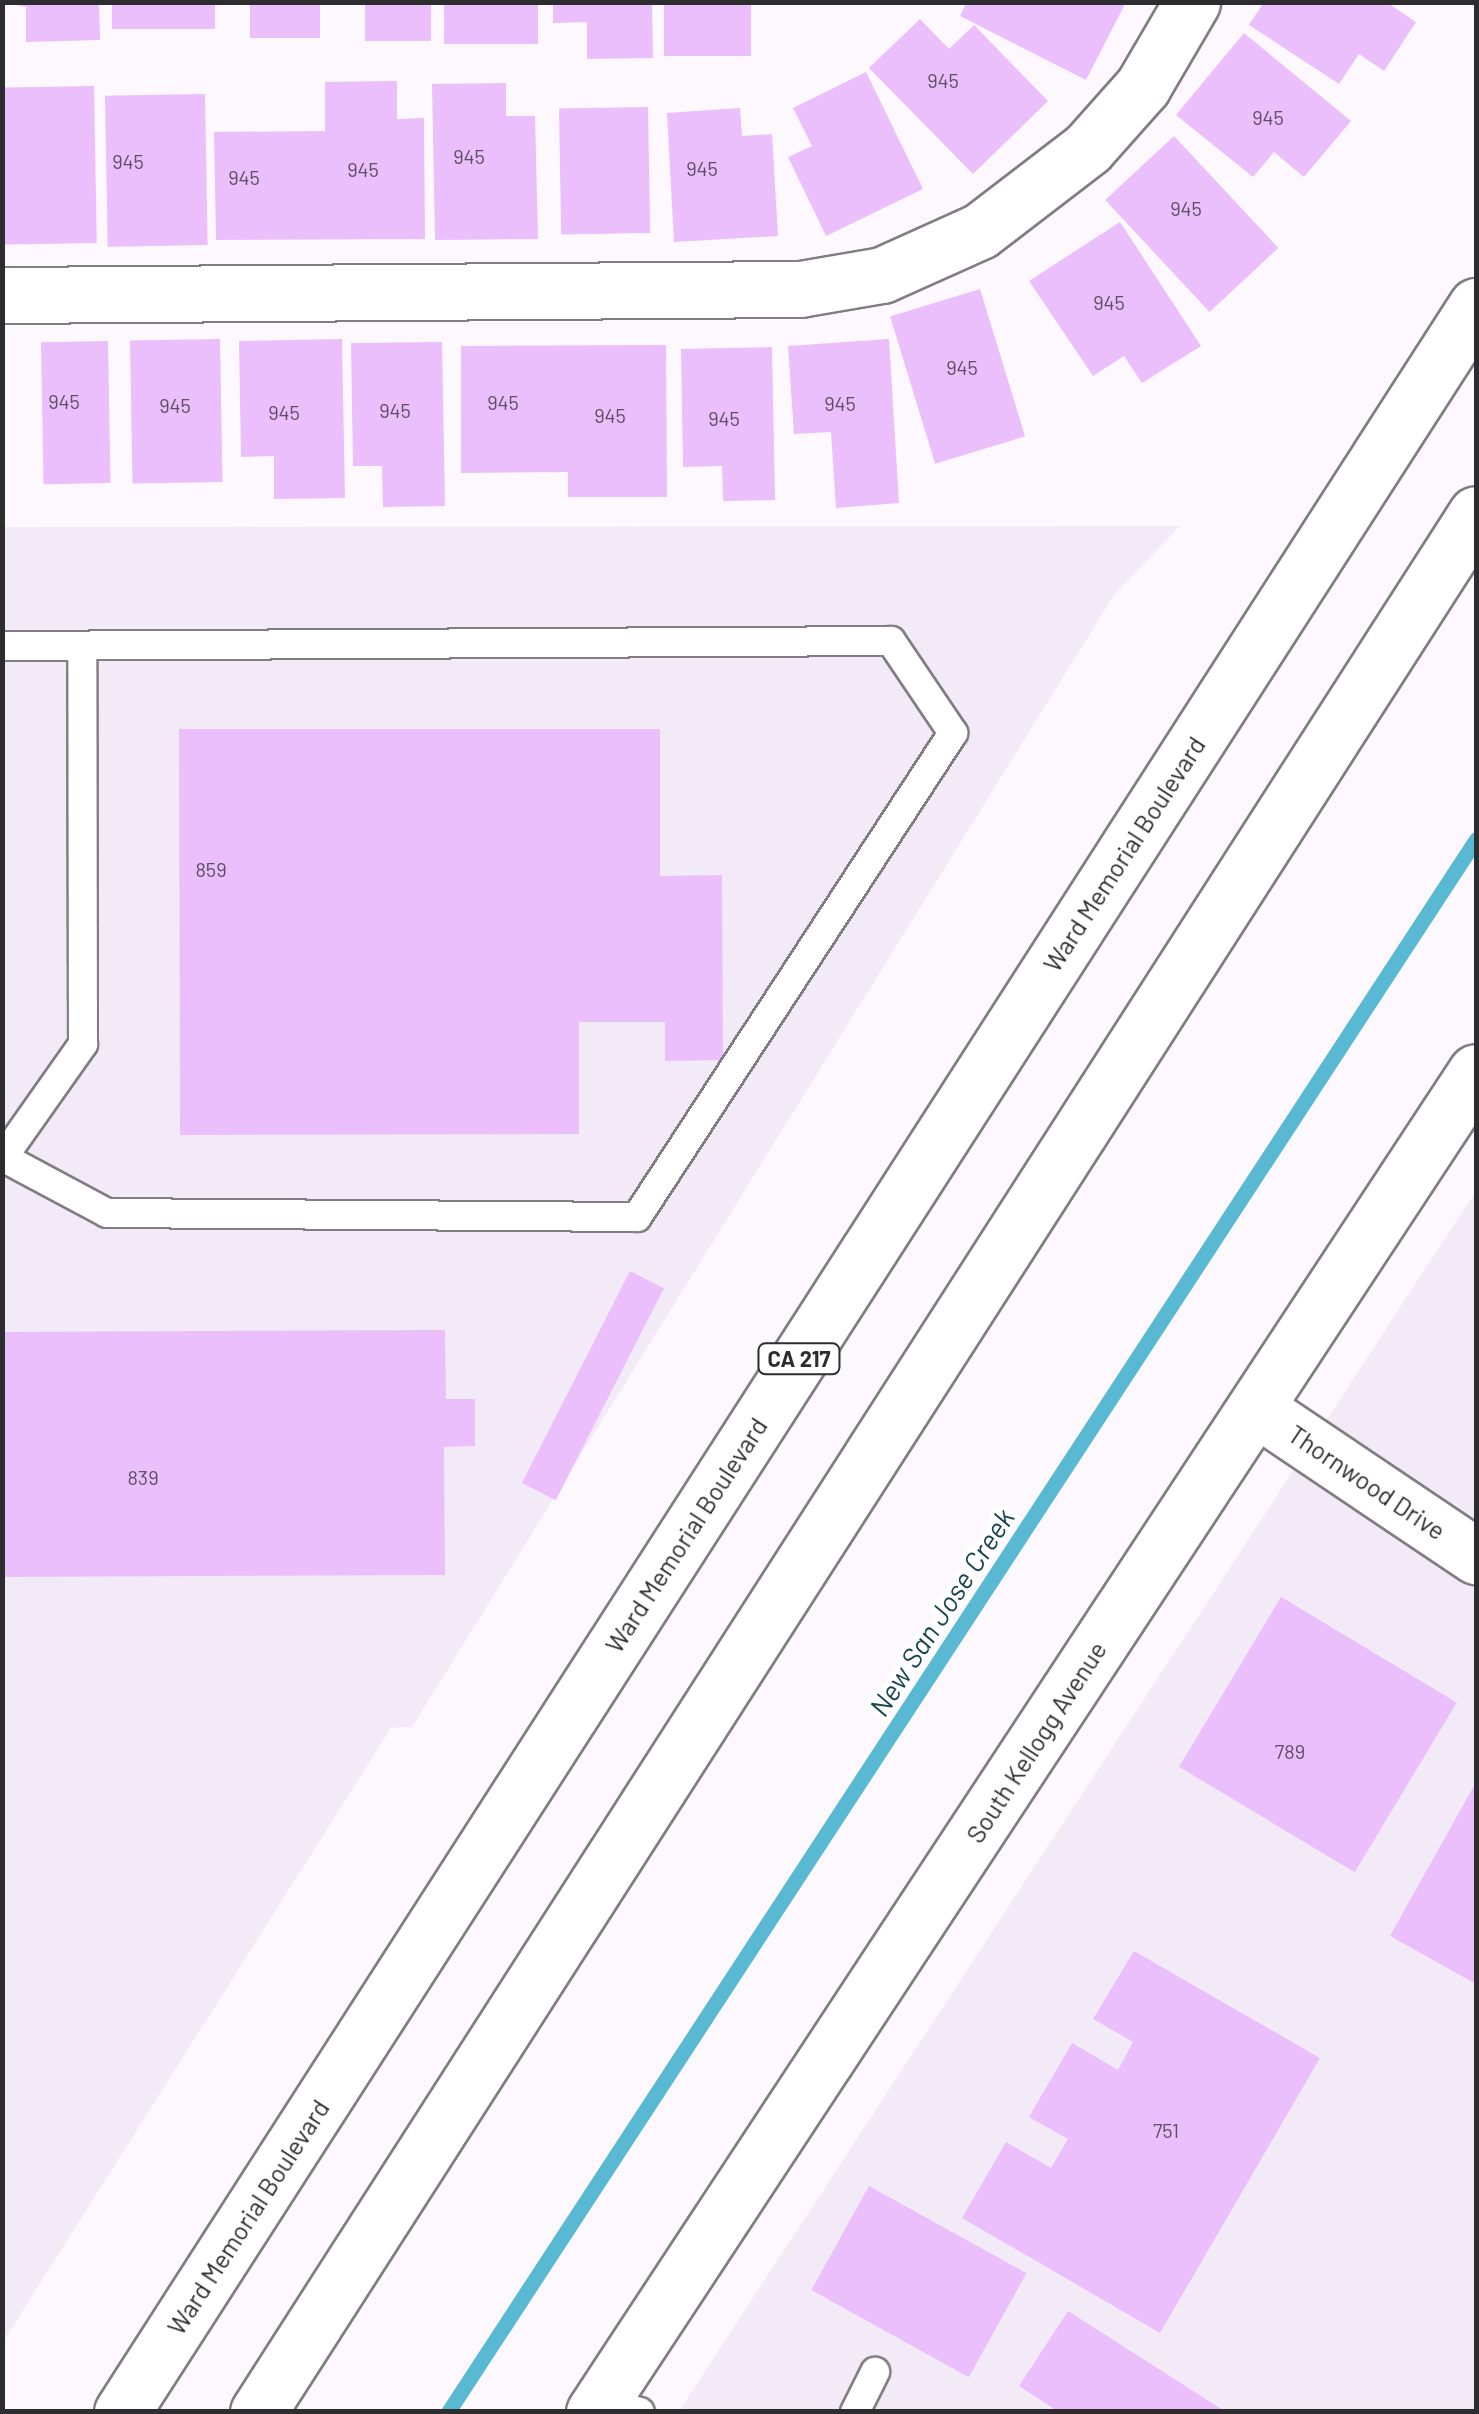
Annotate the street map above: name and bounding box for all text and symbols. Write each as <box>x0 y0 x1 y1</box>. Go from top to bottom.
house number: 945 <box>927 68 959 92</box>
house number: 945 <box>1252 105 1284 129</box>
house number: 945 <box>453 144 485 168</box>
house number: 945 <box>112 149 144 173</box>
house number: 945 <box>686 156 718 180</box>
house number: 945 <box>347 157 379 181</box>
house number: 945 <box>228 165 260 189</box>
house number: 945 <box>1170 196 1202 220</box>
house number: 945 <box>1093 290 1125 314</box>
house number: 945 <box>946 355 978 379</box>
house number: 945 <box>48 389 80 413</box>
house number: 945 <box>487 390 519 414</box>
house number: 945 <box>824 391 856 415</box>
house number: 945 <box>159 393 191 417</box>
house number: 945 <box>379 398 411 422</box>
house number: 945 <box>268 400 300 424</box>
house number: 945 <box>594 403 626 427</box>
house number: 945 <box>708 406 740 430</box>
street label: Ward Memorial Boulevard <box>1037 731 1211 977</box>
house number: 859 <box>195 857 227 881</box>
road number: CA 217 <box>756 1342 842 1376</box>
street label: Ward Memorial Boulevard <box>599 1412 773 1658</box>
street label: Thornwood Drive <box>1283 1418 1451 1546</box>
house number: 839 <box>127 1465 159 1489</box>
water label: New San Jose Creek <box>861 1502 1021 1722</box>
street label: South Kellogg Avenue <box>960 1636 1112 1848</box>
house number: 789 <box>1275 1739 1305 1763</box>
street label: Ward Memorial Boulevard <box>161 2094 335 2340</box>
house number: 751 <box>1153 2118 1179 2142</box>

